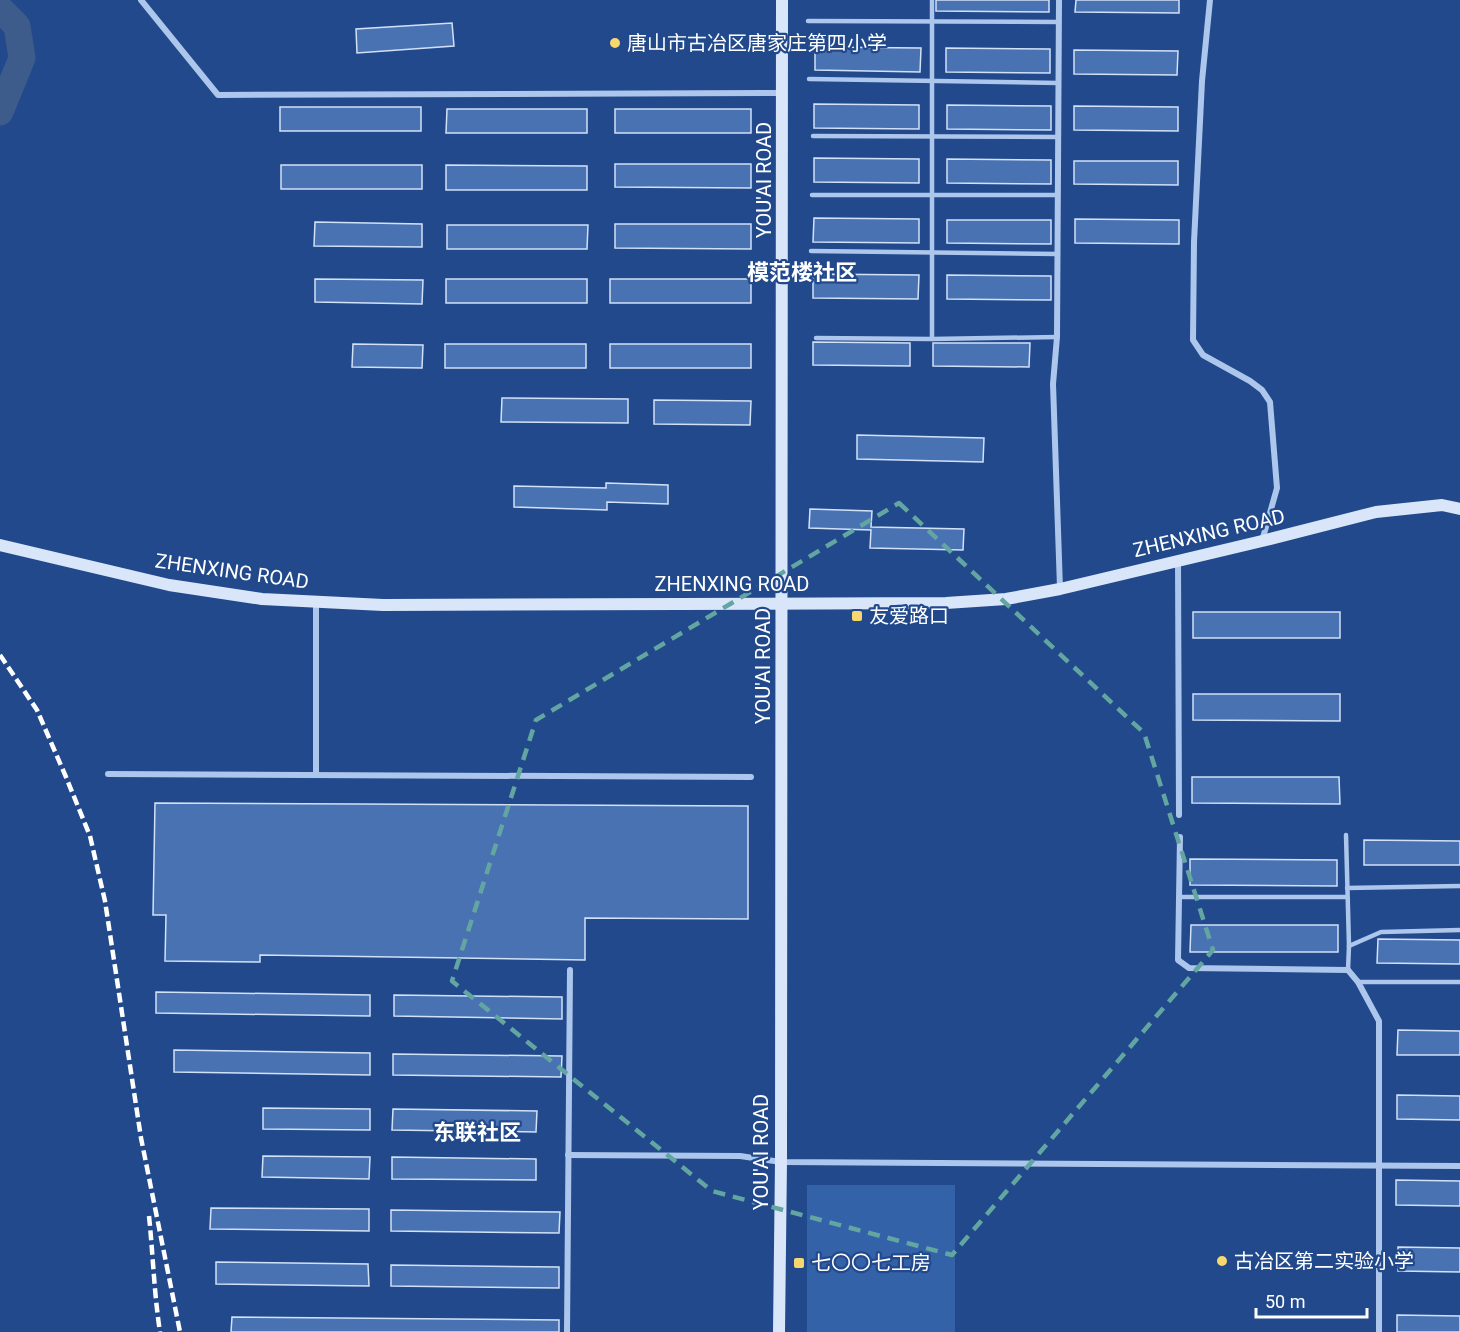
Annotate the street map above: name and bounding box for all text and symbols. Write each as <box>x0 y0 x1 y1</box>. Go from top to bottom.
place label: 唐山市古冶区唐家庄第四小学 <box>627 31 887 55</box>
marker: 唐山市古冶区唐家庄第四小学 <box>608 36 622 50</box>
street label: YOU'AI ROAD <box>752 122 776 238</box>
district label: 模范楼社区 <box>747 260 857 285</box>
street label: ZHENXING ROAD <box>1131 504 1287 562</box>
street label: ZHENXING ROAD <box>154 548 310 594</box>
street label: ZHENXING ROAD <box>655 572 809 596</box>
place label: 友爱路口 <box>869 604 949 628</box>
street label: YOU'AI ROAD <box>751 608 775 724</box>
marker: 友爱路口 <box>850 609 864 623</box>
street label: YOU'AI ROAD <box>749 1094 773 1210</box>
district label: 东联社区 <box>433 1120 521 1145</box>
place label: 古冶区第二实验小学 <box>1234 1249 1414 1273</box>
place label: 七〇〇七工房 <box>811 1251 931 1275</box>
marker: 古冶区第二实验小学 <box>1215 1254 1229 1268</box>
marker: 七〇〇七工房 <box>792 1256 806 1270</box>
scale bar <box>1256 1281 1367 1319</box>
text: 50 m <box>1265 1291 1305 1312</box>

